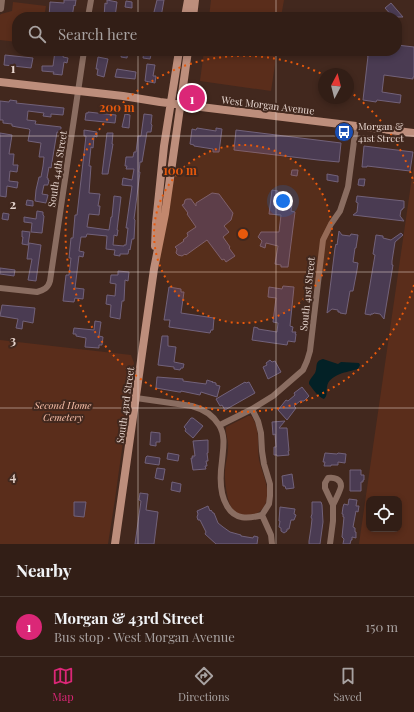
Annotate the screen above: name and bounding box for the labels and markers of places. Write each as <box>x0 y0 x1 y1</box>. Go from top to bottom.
pin: 1 <box>179 83 205 113</box>
place label: Morgan & 41st Street <box>358 119 404 145</box>
bus stop icon: Morgan & 41st Street <box>333 121 355 143</box>
centre of rings <box>236 227 250 241</box>

